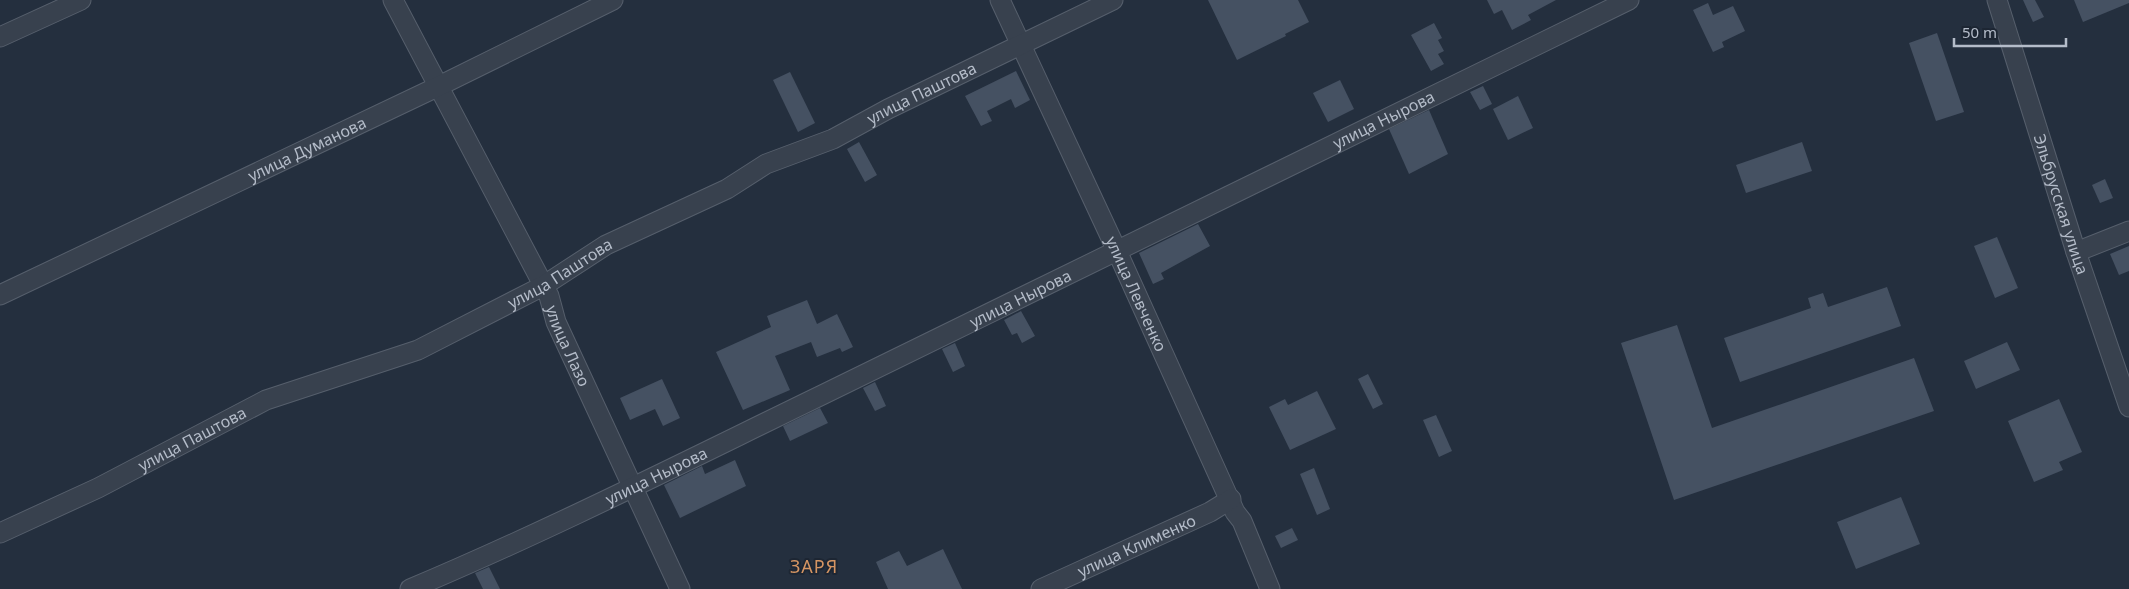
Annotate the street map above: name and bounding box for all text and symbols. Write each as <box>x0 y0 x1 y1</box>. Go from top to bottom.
scale bar <box>1954 15 2066 47</box>
text: 50 m <box>1962 22 1997 42</box>
street label: улица Паштова <box>863 57 980 129</box>
street label: улица Нырова <box>1329 85 1438 154</box>
street label: улица Думанова <box>244 111 370 186</box>
street label: Эльбрусская улица <box>2029 131 2094 277</box>
street label: улица Паштова <box>504 233 616 313</box>
street label: улица Левченко <box>1101 233 1172 355</box>
street label: улица Нырова <box>966 264 1075 333</box>
street label: улица Лазо <box>541 303 595 390</box>
street label: улица Паштова <box>134 401 250 476</box>
street label: улица Нырова <box>602 442 711 510</box>
street label: улица Клименко <box>1074 509 1199 582</box>
district label: ЗАРЯ <box>790 554 838 578</box>

